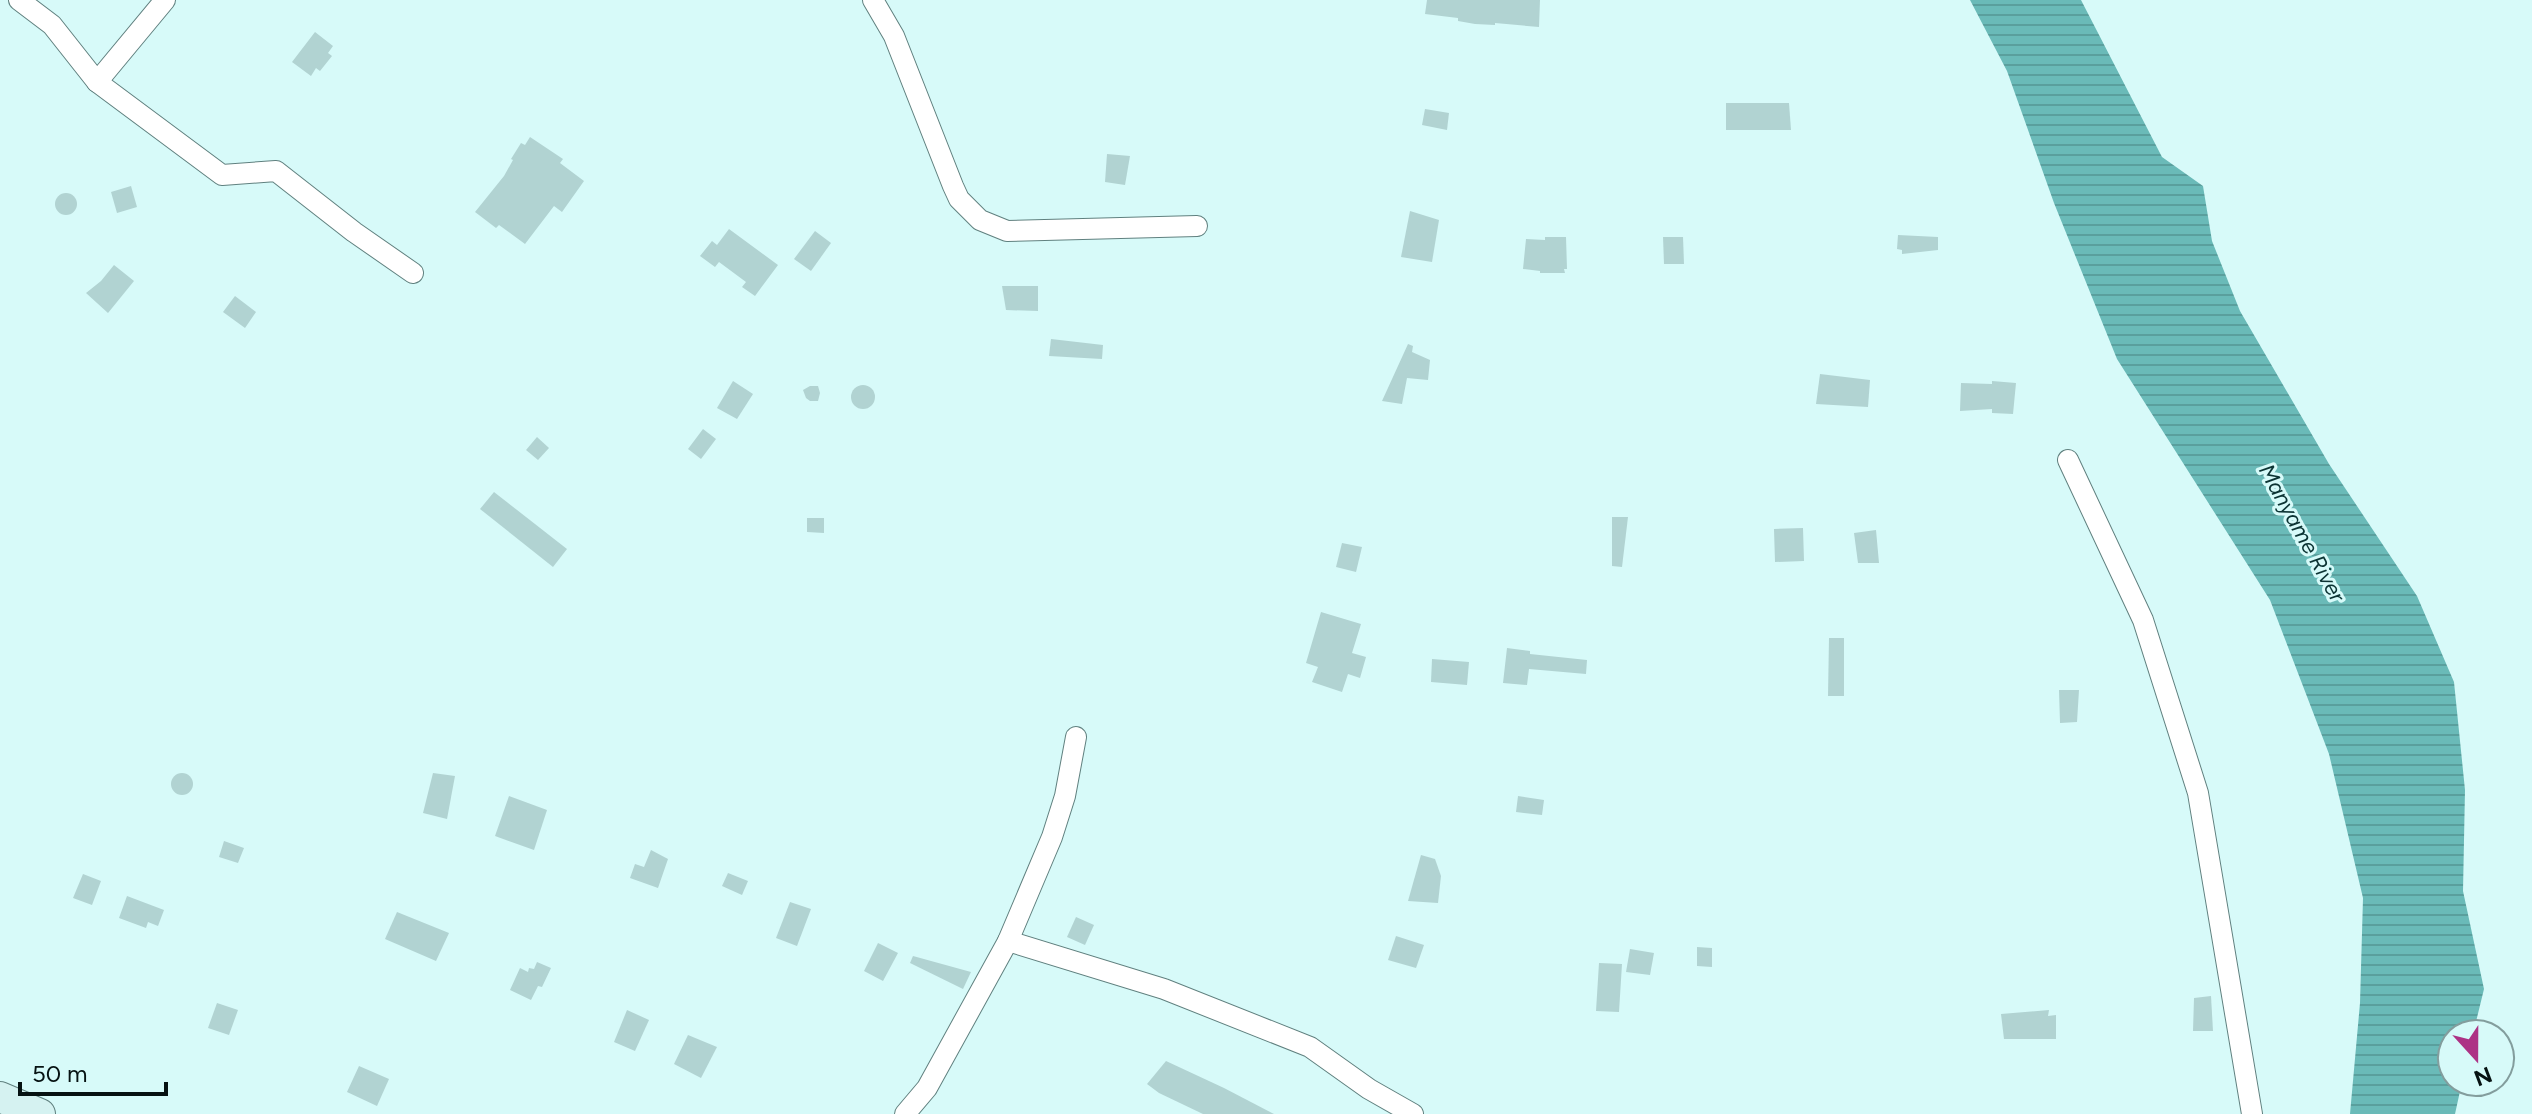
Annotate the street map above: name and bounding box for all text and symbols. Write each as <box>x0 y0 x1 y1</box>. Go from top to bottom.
water label: Manyame River <box>2253 459 2352 608</box>
north arrow <box>2436 1018 2516 1098</box>
scale bar <box>20 1046 166 1096</box>
text: 50 m <box>32 1059 88 1088</box>
text: N <box>2470 1061 2496 1092</box>

